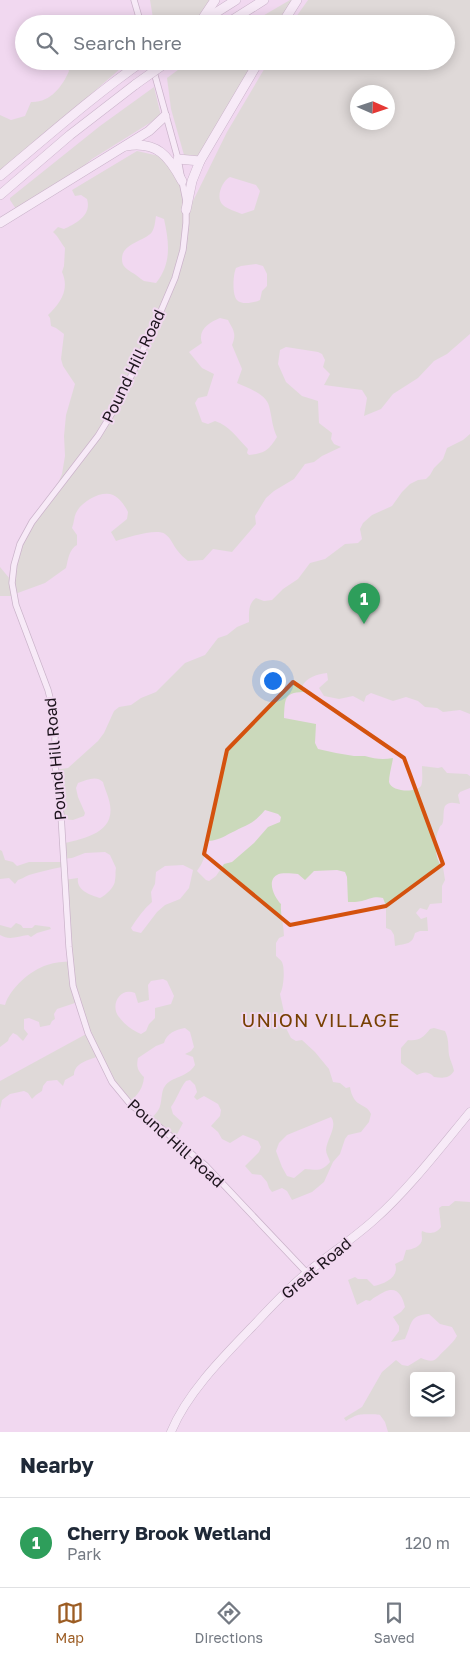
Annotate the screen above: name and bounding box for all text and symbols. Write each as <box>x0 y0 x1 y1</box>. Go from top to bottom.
search box <box>15 15 455 70</box>
icon: search <box>33 29 61 57</box>
text: Search here <box>73 31 182 54</box>
north arrow <box>350 85 395 130</box>
street label: Pound Hill Road <box>97 306 169 426</box>
pin: 1 <box>348 583 380 624</box>
your location <box>260 668 286 694</box>
street label: Pound Hill Road <box>40 697 70 821</box>
district label: UNION VILLAGE <box>242 1008 400 1031</box>
street label: Pound Hill Road <box>124 1094 228 1192</box>
street label: Great Road <box>277 1233 355 1303</box>
map controls <box>410 1372 455 1417</box>
button: layers <box>410 1372 455 1417</box>
text: Nearby <box>20 1452 94 1478</box>
text: Cherry Brook Wetland <box>67 1521 271 1544</box>
text: 1 <box>32 1533 40 1553</box>
text: 120 m <box>405 1533 450 1553</box>
text: Park <box>67 1544 102 1564</box>
tab: Map <box>55 1599 84 1646</box>
tab: Directions <box>195 1599 263 1646</box>
tab: Saved <box>374 1599 415 1646</box>

